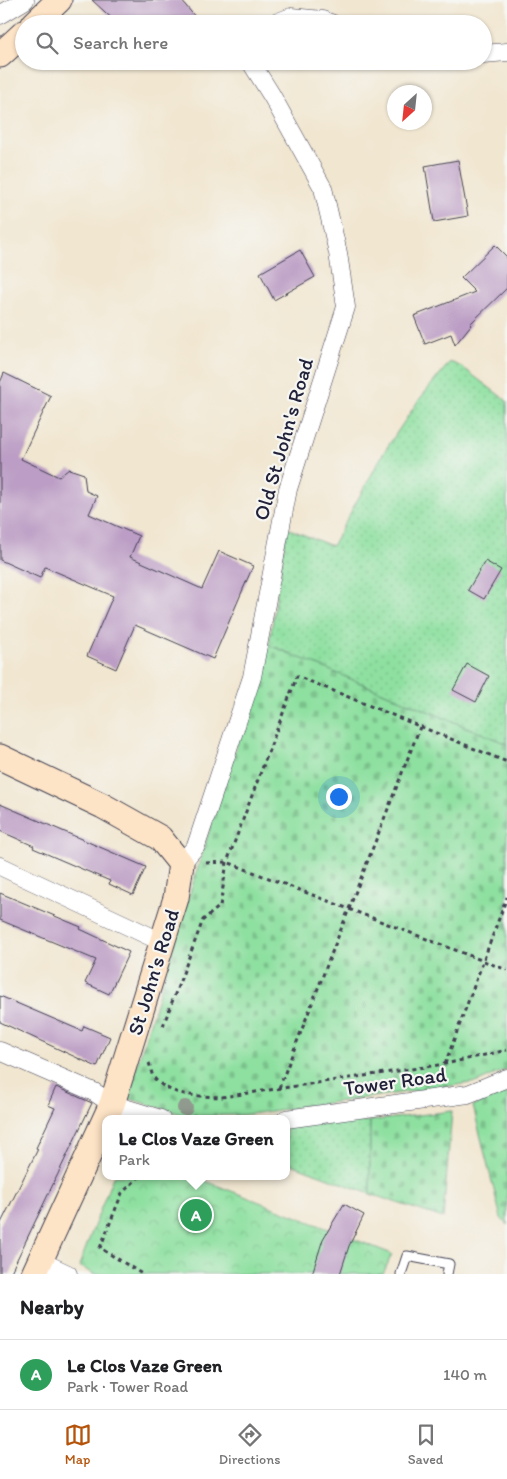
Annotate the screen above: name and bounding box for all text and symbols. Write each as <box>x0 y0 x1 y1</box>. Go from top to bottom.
search box <box>15 15 492 70</box>
icon: search <box>33 29 61 57</box>
text: Search here <box>73 31 168 54</box>
north arrow <box>387 85 432 130</box>
street label: Old St John's Road <box>248 355 318 523</box>
your location <box>326 784 352 810</box>
street label: St John's Road <box>122 906 184 1038</box>
street label: Tower Road <box>342 1061 449 1101</box>
popup <box>102 1115 290 1180</box>
text: Le Clos Vaze Green <box>118 1127 274 1150</box>
text: Park <box>118 1150 150 1169</box>
pin: A <box>180 1196 212 1234</box>
text: Nearby <box>20 1294 84 1319</box>
text: Le Clos Vaze Green <box>67 1354 222 1377</box>
text: A <box>31 1365 41 1384</box>
text: 140 m <box>443 1365 487 1384</box>
text: Park · Tower Road <box>67 1377 188 1396</box>
tab: Map <box>64 1421 92 1468</box>
tab: Directions <box>219 1421 280 1468</box>
tab: Saved <box>408 1421 443 1468</box>

